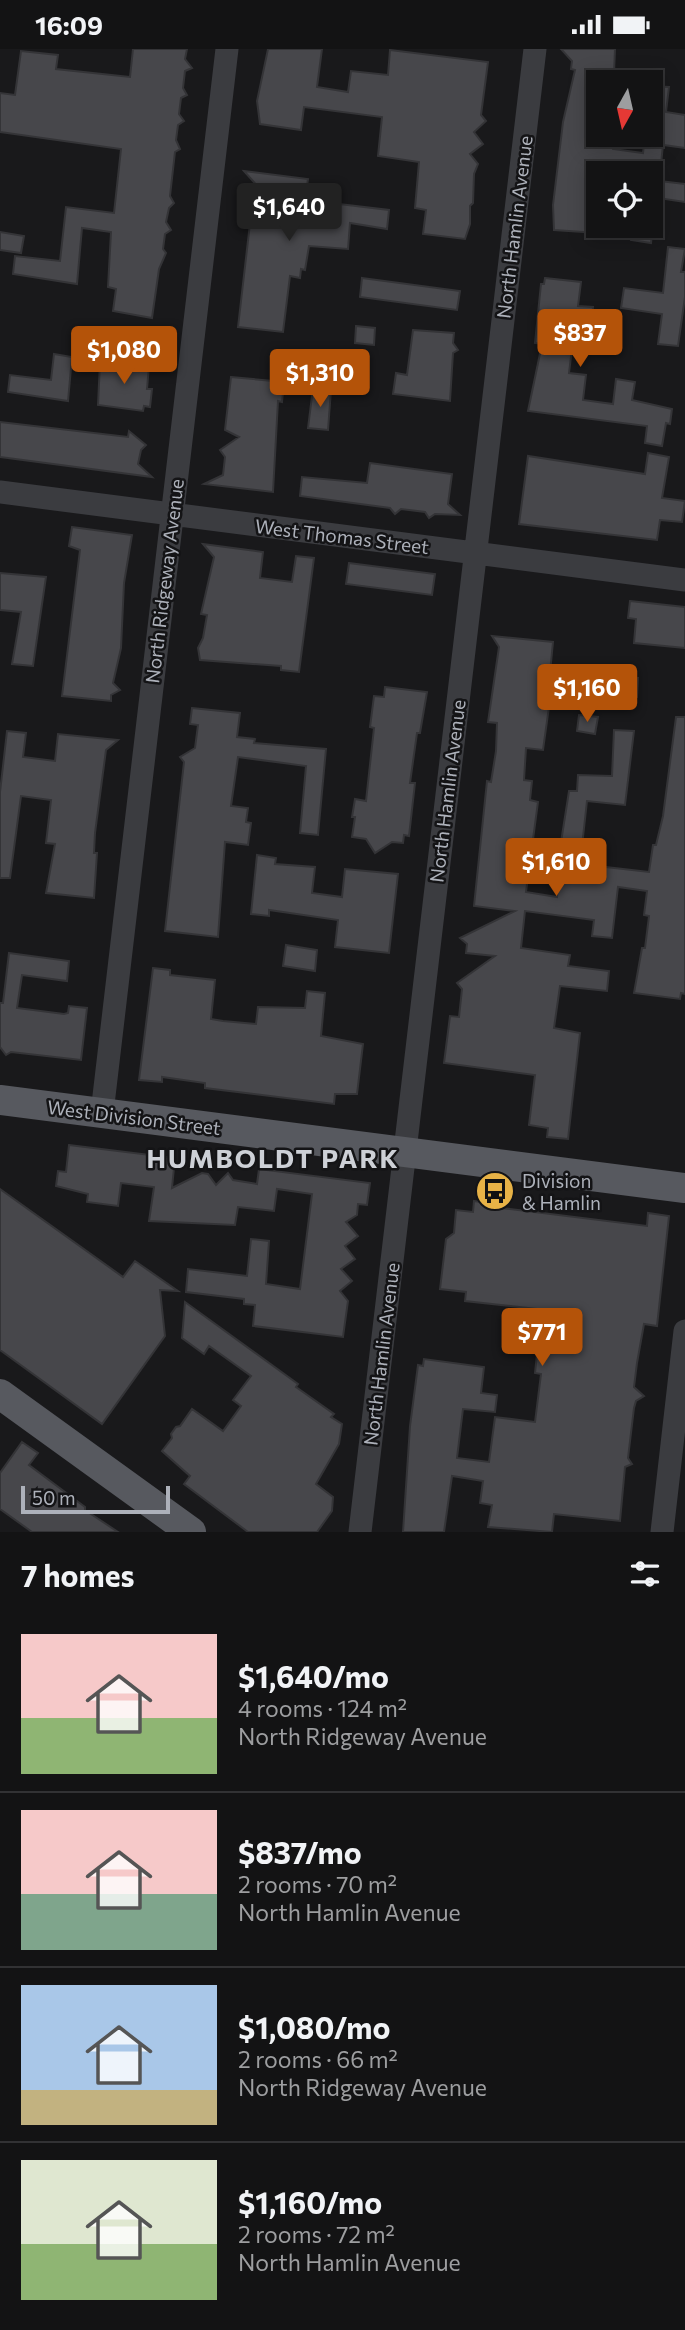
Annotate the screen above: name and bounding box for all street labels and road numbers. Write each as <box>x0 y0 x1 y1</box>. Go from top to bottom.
street label: North Hamlin Avenue <box>491 134 537 320</box>
street label: North Ridgeway Avenue <box>140 478 188 684</box>
street label: West Thomas Street <box>254 514 430 558</box>
street label: North Hamlin Avenue <box>424 698 470 884</box>
street label: West Division Street <box>46 1095 222 1139</box>
street label: North Hamlin Avenue <box>358 1261 404 1447</box>

